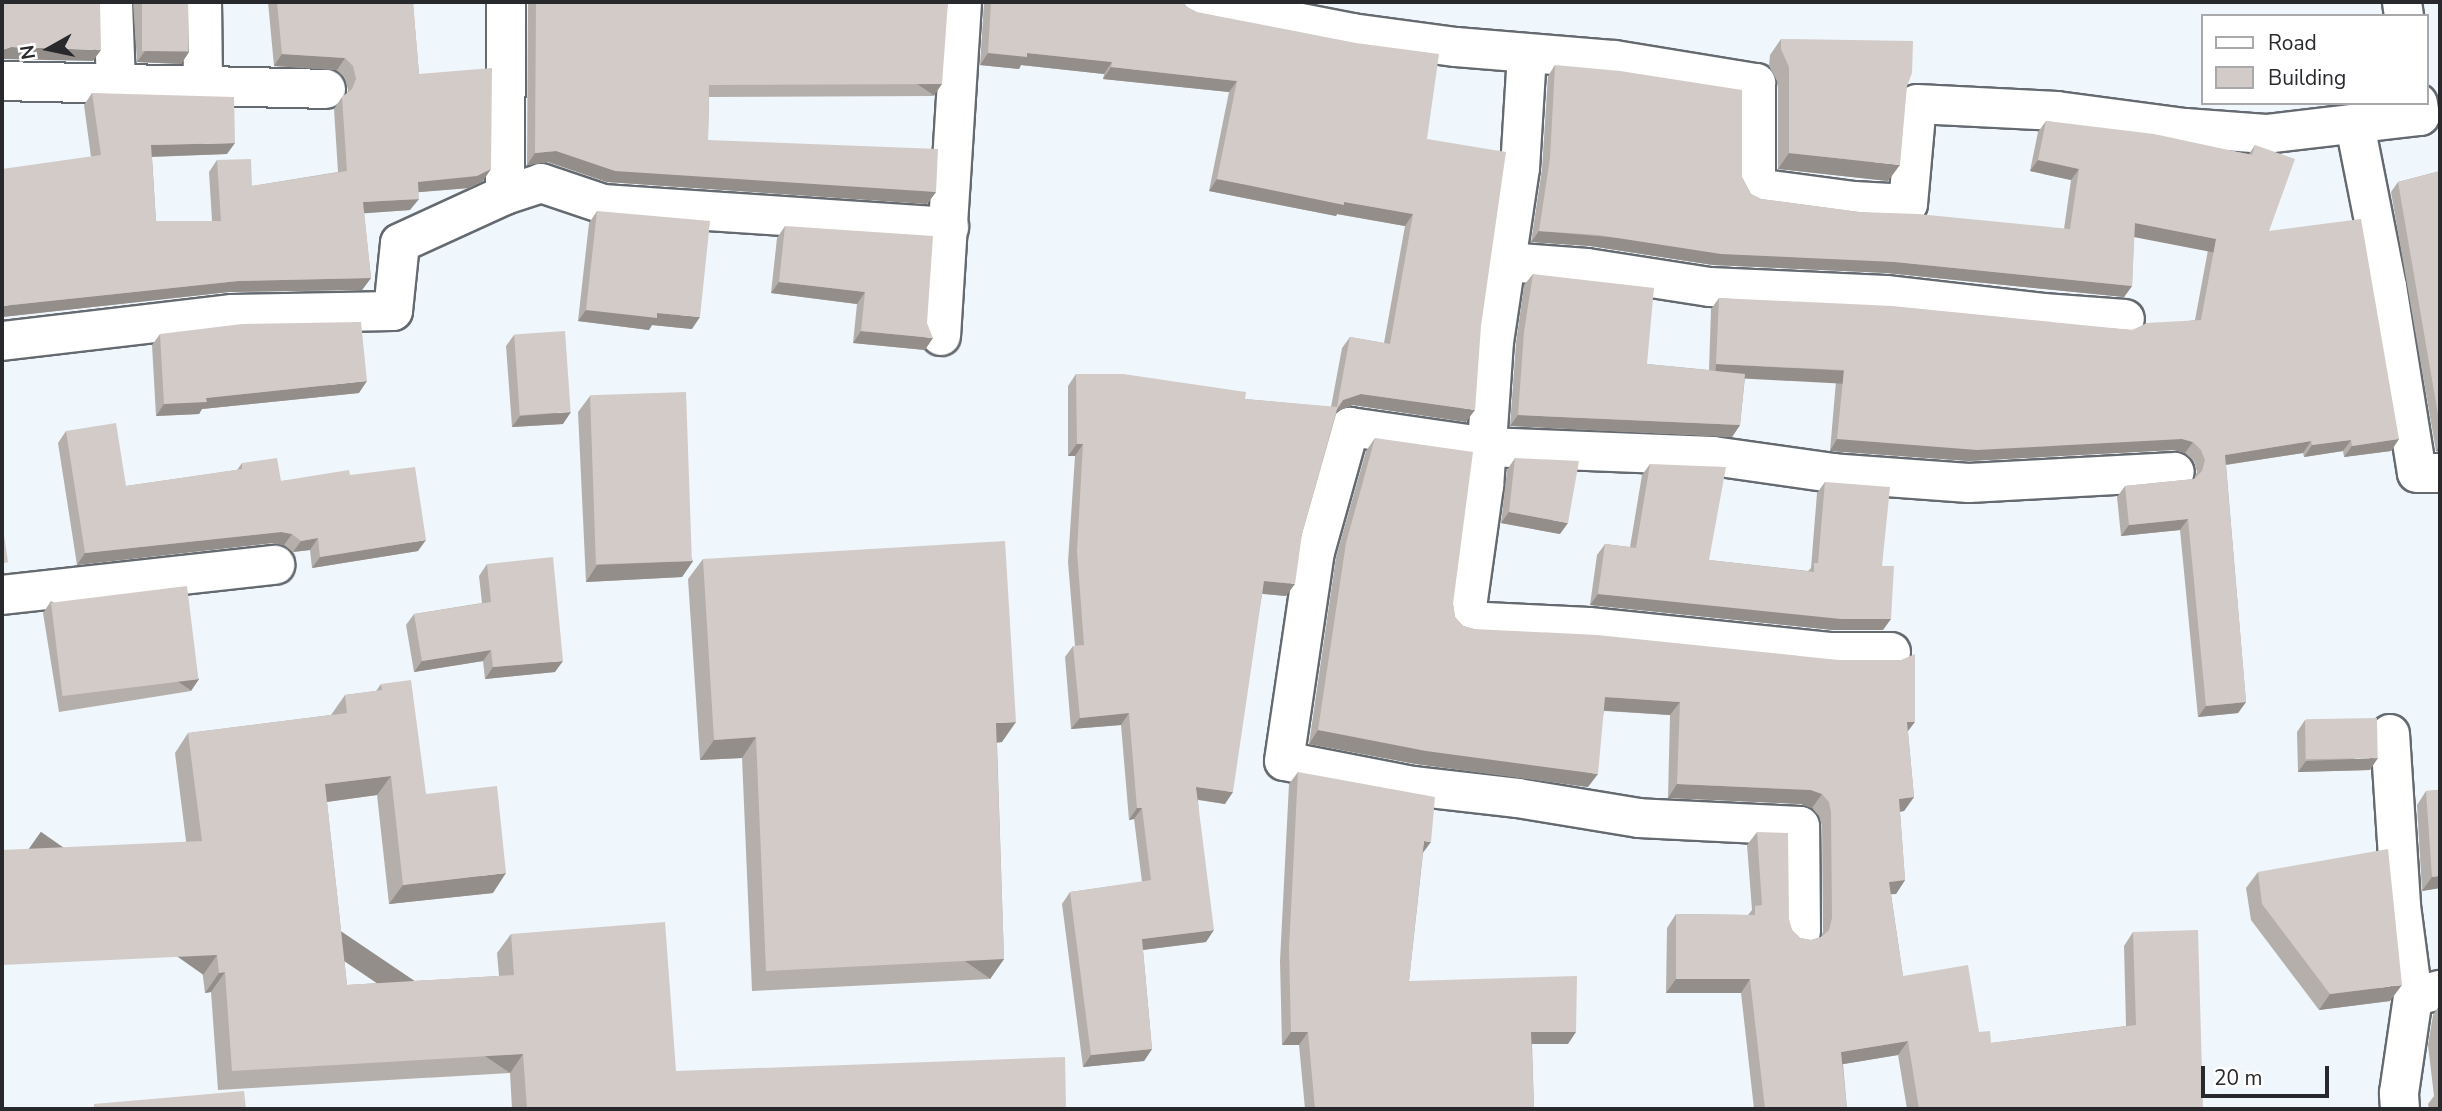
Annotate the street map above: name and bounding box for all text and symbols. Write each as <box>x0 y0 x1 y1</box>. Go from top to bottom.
north arrow <box>14 14 84 84</box>
legend <box>2200 14 2428 105</box>
text: Road <box>2268 29 2317 57</box>
text: N <box>14 43 42 61</box>
text: Building <box>2268 64 2346 92</box>
scale bar <box>2204 1052 2332 1096</box>
text: 20 m <box>2214 1064 2263 1092</box>

